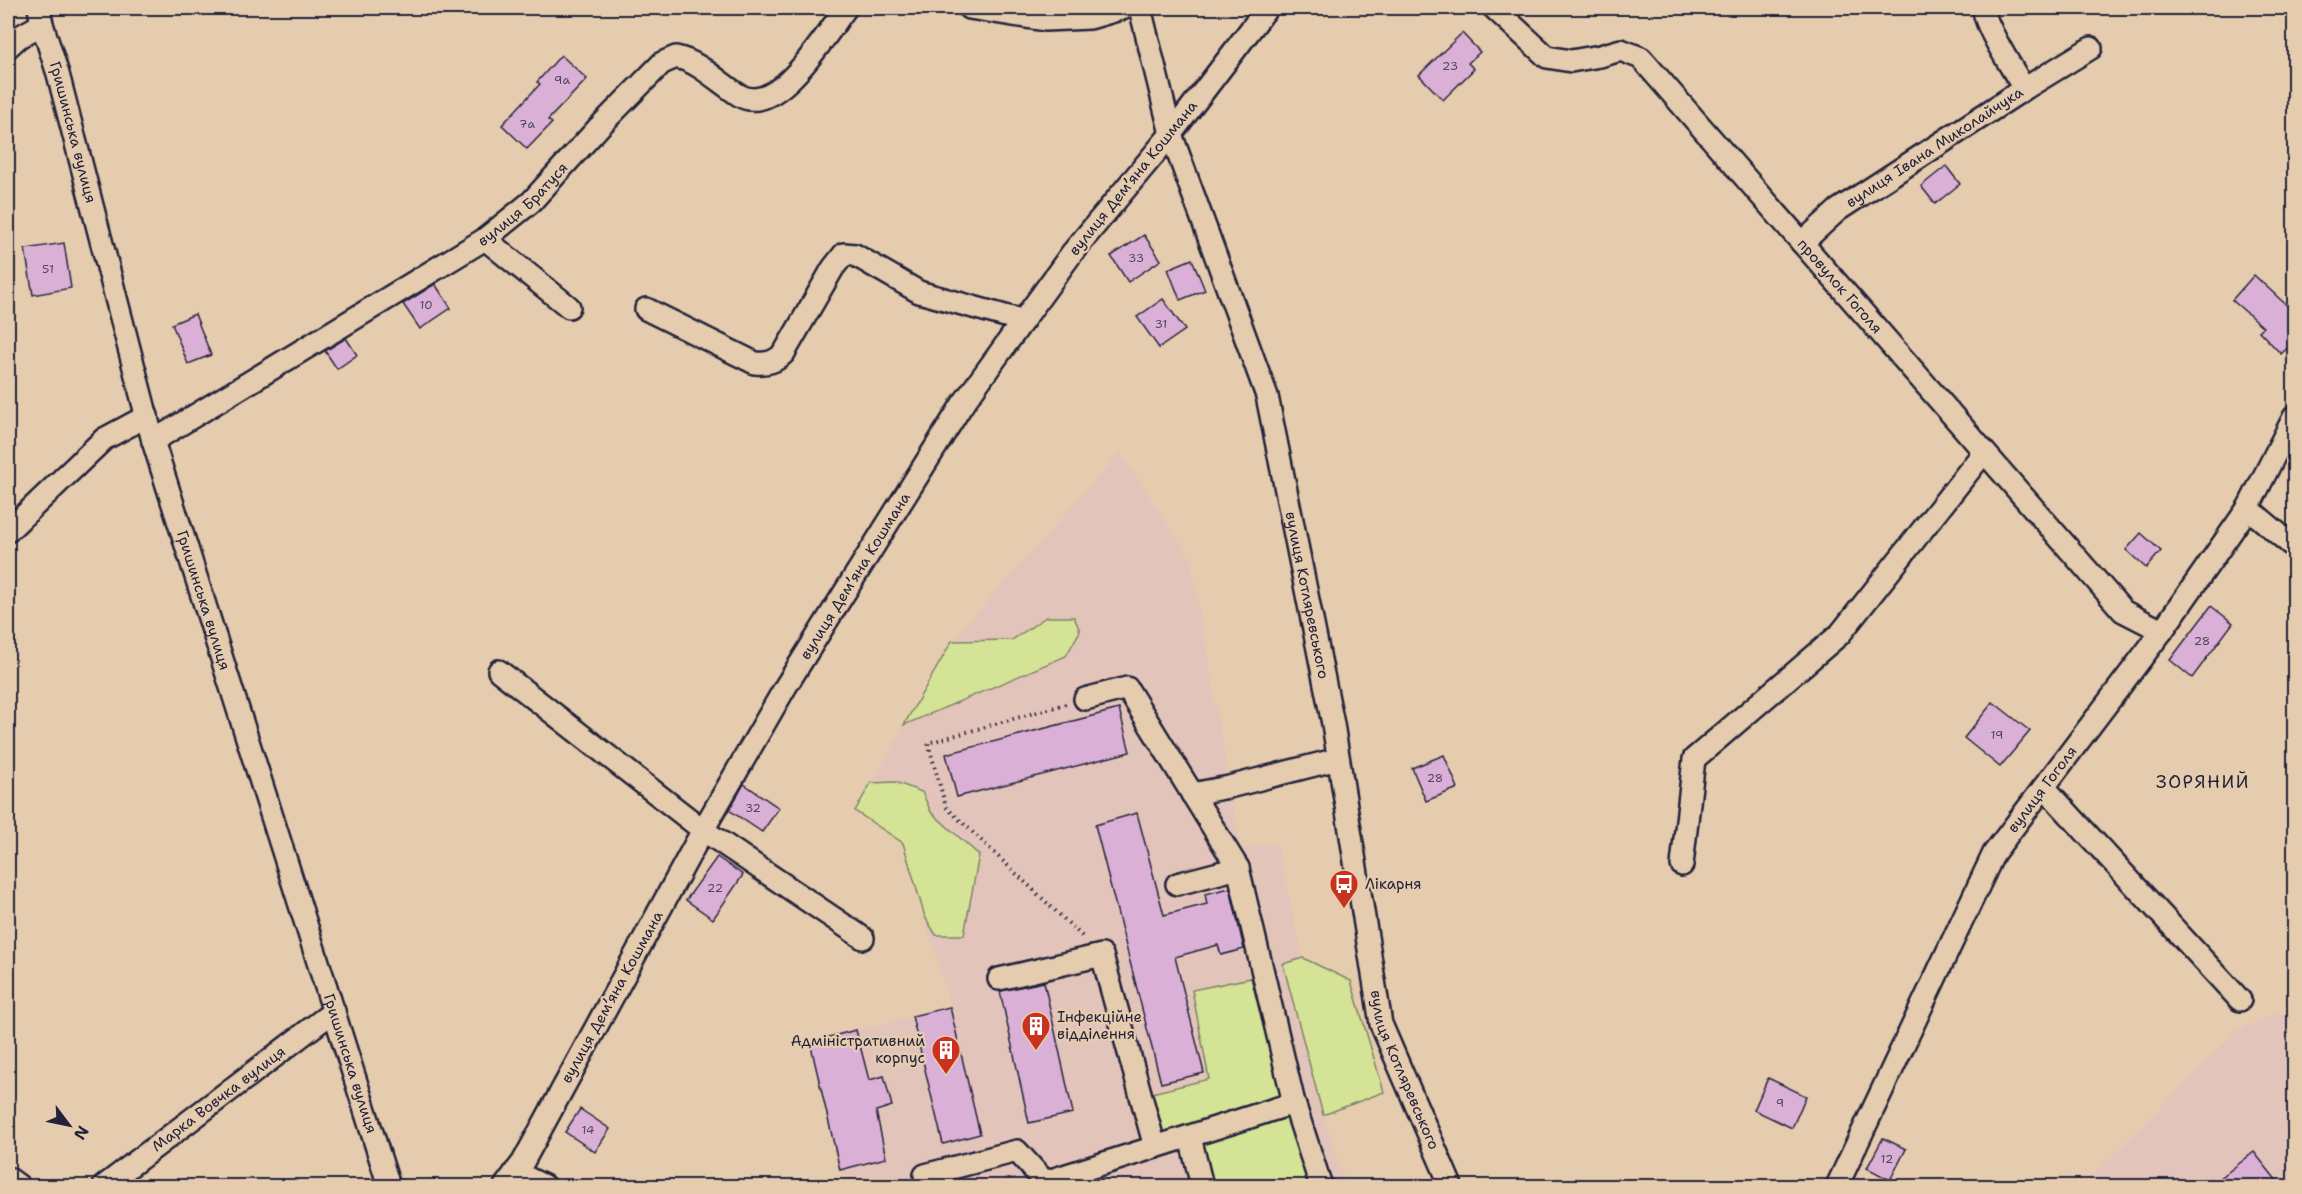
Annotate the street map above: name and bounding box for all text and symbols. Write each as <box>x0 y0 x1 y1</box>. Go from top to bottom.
house number: 23 <box>1442 58 1458 74</box>
street label: Гришинська вулиця <box>45 59 101 205</box>
house number: 9а <box>554 72 570 88</box>
street label: вулиця Івана Миколайчука <box>1842 82 2028 212</box>
street label: вулиця Демʼяна Кошмана <box>1064 96 1202 260</box>
house number: 7а <box>519 116 535 132</box>
street label: вулиця Братуся <box>474 158 572 251</box>
street label: провулок Гоголя <box>1793 234 1887 338</box>
house number: 33 <box>1128 250 1144 266</box>
house number: 51 <box>42 261 54 277</box>
house number: 10 <box>419 297 433 313</box>
house number: 31 <box>1155 316 1167 332</box>
street label: вулиця Демʼяна Кошмана <box>795 488 915 663</box>
street label: вулиця Котляревського <box>1281 510 1334 681</box>
street label: Гришинська вулиця <box>172 528 235 673</box>
house number: 28 <box>2194 633 2210 649</box>
house number: 19 <box>1991 727 2003 743</box>
street label: вулиця Гоголя <box>2003 742 2082 837</box>
house number: 28 <box>1427 770 1443 786</box>
district label: ЗОРЯНИЙ <box>2156 770 2250 794</box>
house number: 32 <box>745 800 761 816</box>
bus stop icon: Лікарня <box>1328 868 1360 910</box>
place label: Лікарня <box>1365 874 1421 894</box>
house number: 22 <box>707 880 723 896</box>
street label: вулиця Демʼяна Кошмана <box>556 907 668 1087</box>
street label: вулиця Котляревського <box>1366 989 1444 1153</box>
street label: Гришинська вулиця <box>319 991 382 1136</box>
place label: Інфекційне відділення <box>1057 1007 1142 1044</box>
building icon: Інфекційне відділення <box>1020 1010 1052 1052</box>
place label: Адміністративний корпус <box>791 1031 925 1068</box>
building icon: Адміністративний корпус <box>930 1034 962 1076</box>
street label: Марка Вовчка вулиця <box>148 1041 290 1156</box>
north arrow <box>39 1095 99 1155</box>
house number: 9 <box>1776 1095 1784 1111</box>
text: N <box>69 1122 94 1144</box>
house number: 14 <box>582 1122 594 1138</box>
house number: 12 <box>1881 1151 1893 1167</box>

